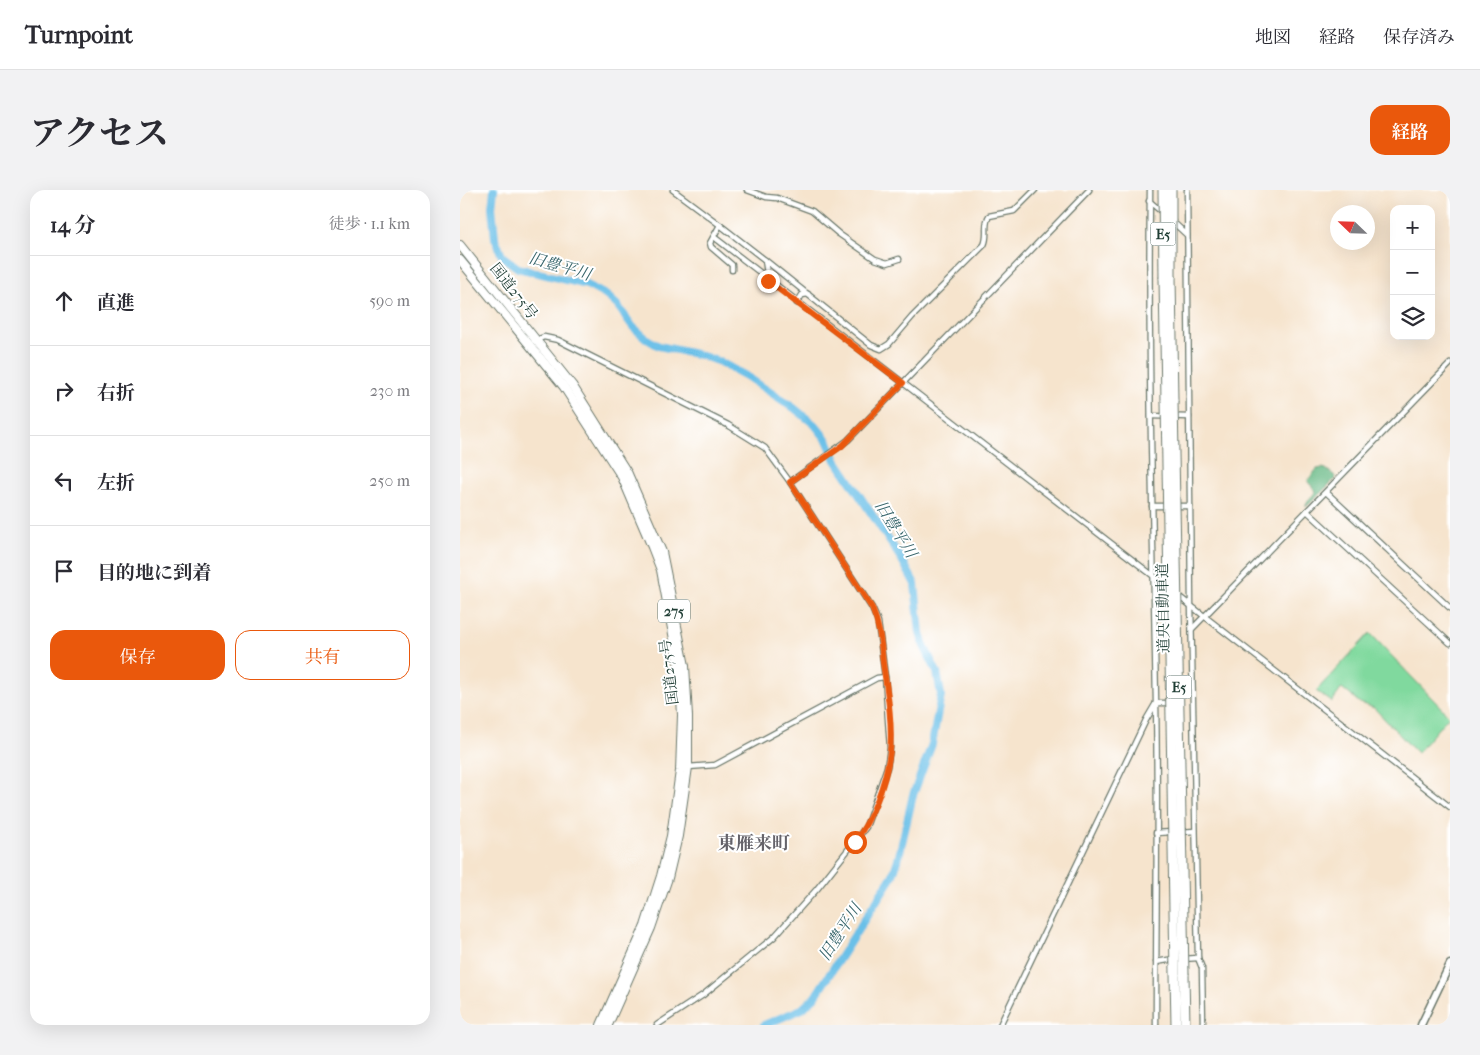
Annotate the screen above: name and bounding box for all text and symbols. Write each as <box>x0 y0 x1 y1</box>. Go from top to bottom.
text: Turnpoint <box>25 21 133 49</box>
text: 地図 <box>1255 27 1291 48</box>
text: 経路 <box>1319 27 1355 48</box>
text: 保存済み <box>1383 27 1455 48</box>
button: 経路 <box>1370 105 1450 155</box>
text: アクセス <box>30 113 169 154</box>
north arrow <box>1330 205 1375 250</box>
map controls <box>1390 205 1435 340</box>
button: + <box>1390 205 1435 250</box>
text: 14 分 <box>50 213 95 237</box>
text: 徒歩 · 1.1 km <box>328 214 410 233</box>
road number: E5 <box>1150 223 1176 246</box>
water label: 旧豊平川 <box>527 248 595 285</box>
button: − <box>1390 250 1435 295</box>
street label: 国道275号 <box>486 259 542 323</box>
route end <box>757 270 780 293</box>
icon: ahead <box>50 287 78 315</box>
text: 590 m <box>369 291 410 310</box>
text: 直進 <box>97 292 135 314</box>
button: layers <box>1390 295 1435 340</box>
icon: right <box>50 377 78 405</box>
text: 230 m <box>370 381 410 400</box>
text: 右折 <box>97 382 135 404</box>
icon: left <box>50 467 78 495</box>
text: 250 m <box>369 471 410 490</box>
text: 左折 <box>97 472 135 494</box>
water label: 旧豊平川 <box>871 497 922 563</box>
icon: arrive <box>50 557 78 585</box>
text: 目的地に到着 <box>97 562 211 584</box>
street label: 道央自動車道 <box>1153 563 1173 653</box>
road number: 275 <box>658 600 690 622</box>
button: 保存 <box>50 630 225 680</box>
button: 共有 <box>235 630 410 680</box>
street label: 国道275号 <box>656 638 682 706</box>
road number: E5 <box>1166 676 1192 698</box>
route start <box>844 831 867 854</box>
district label: 東雁来町 <box>718 833 790 854</box>
water label: 旧豊平川 <box>815 898 866 964</box>

